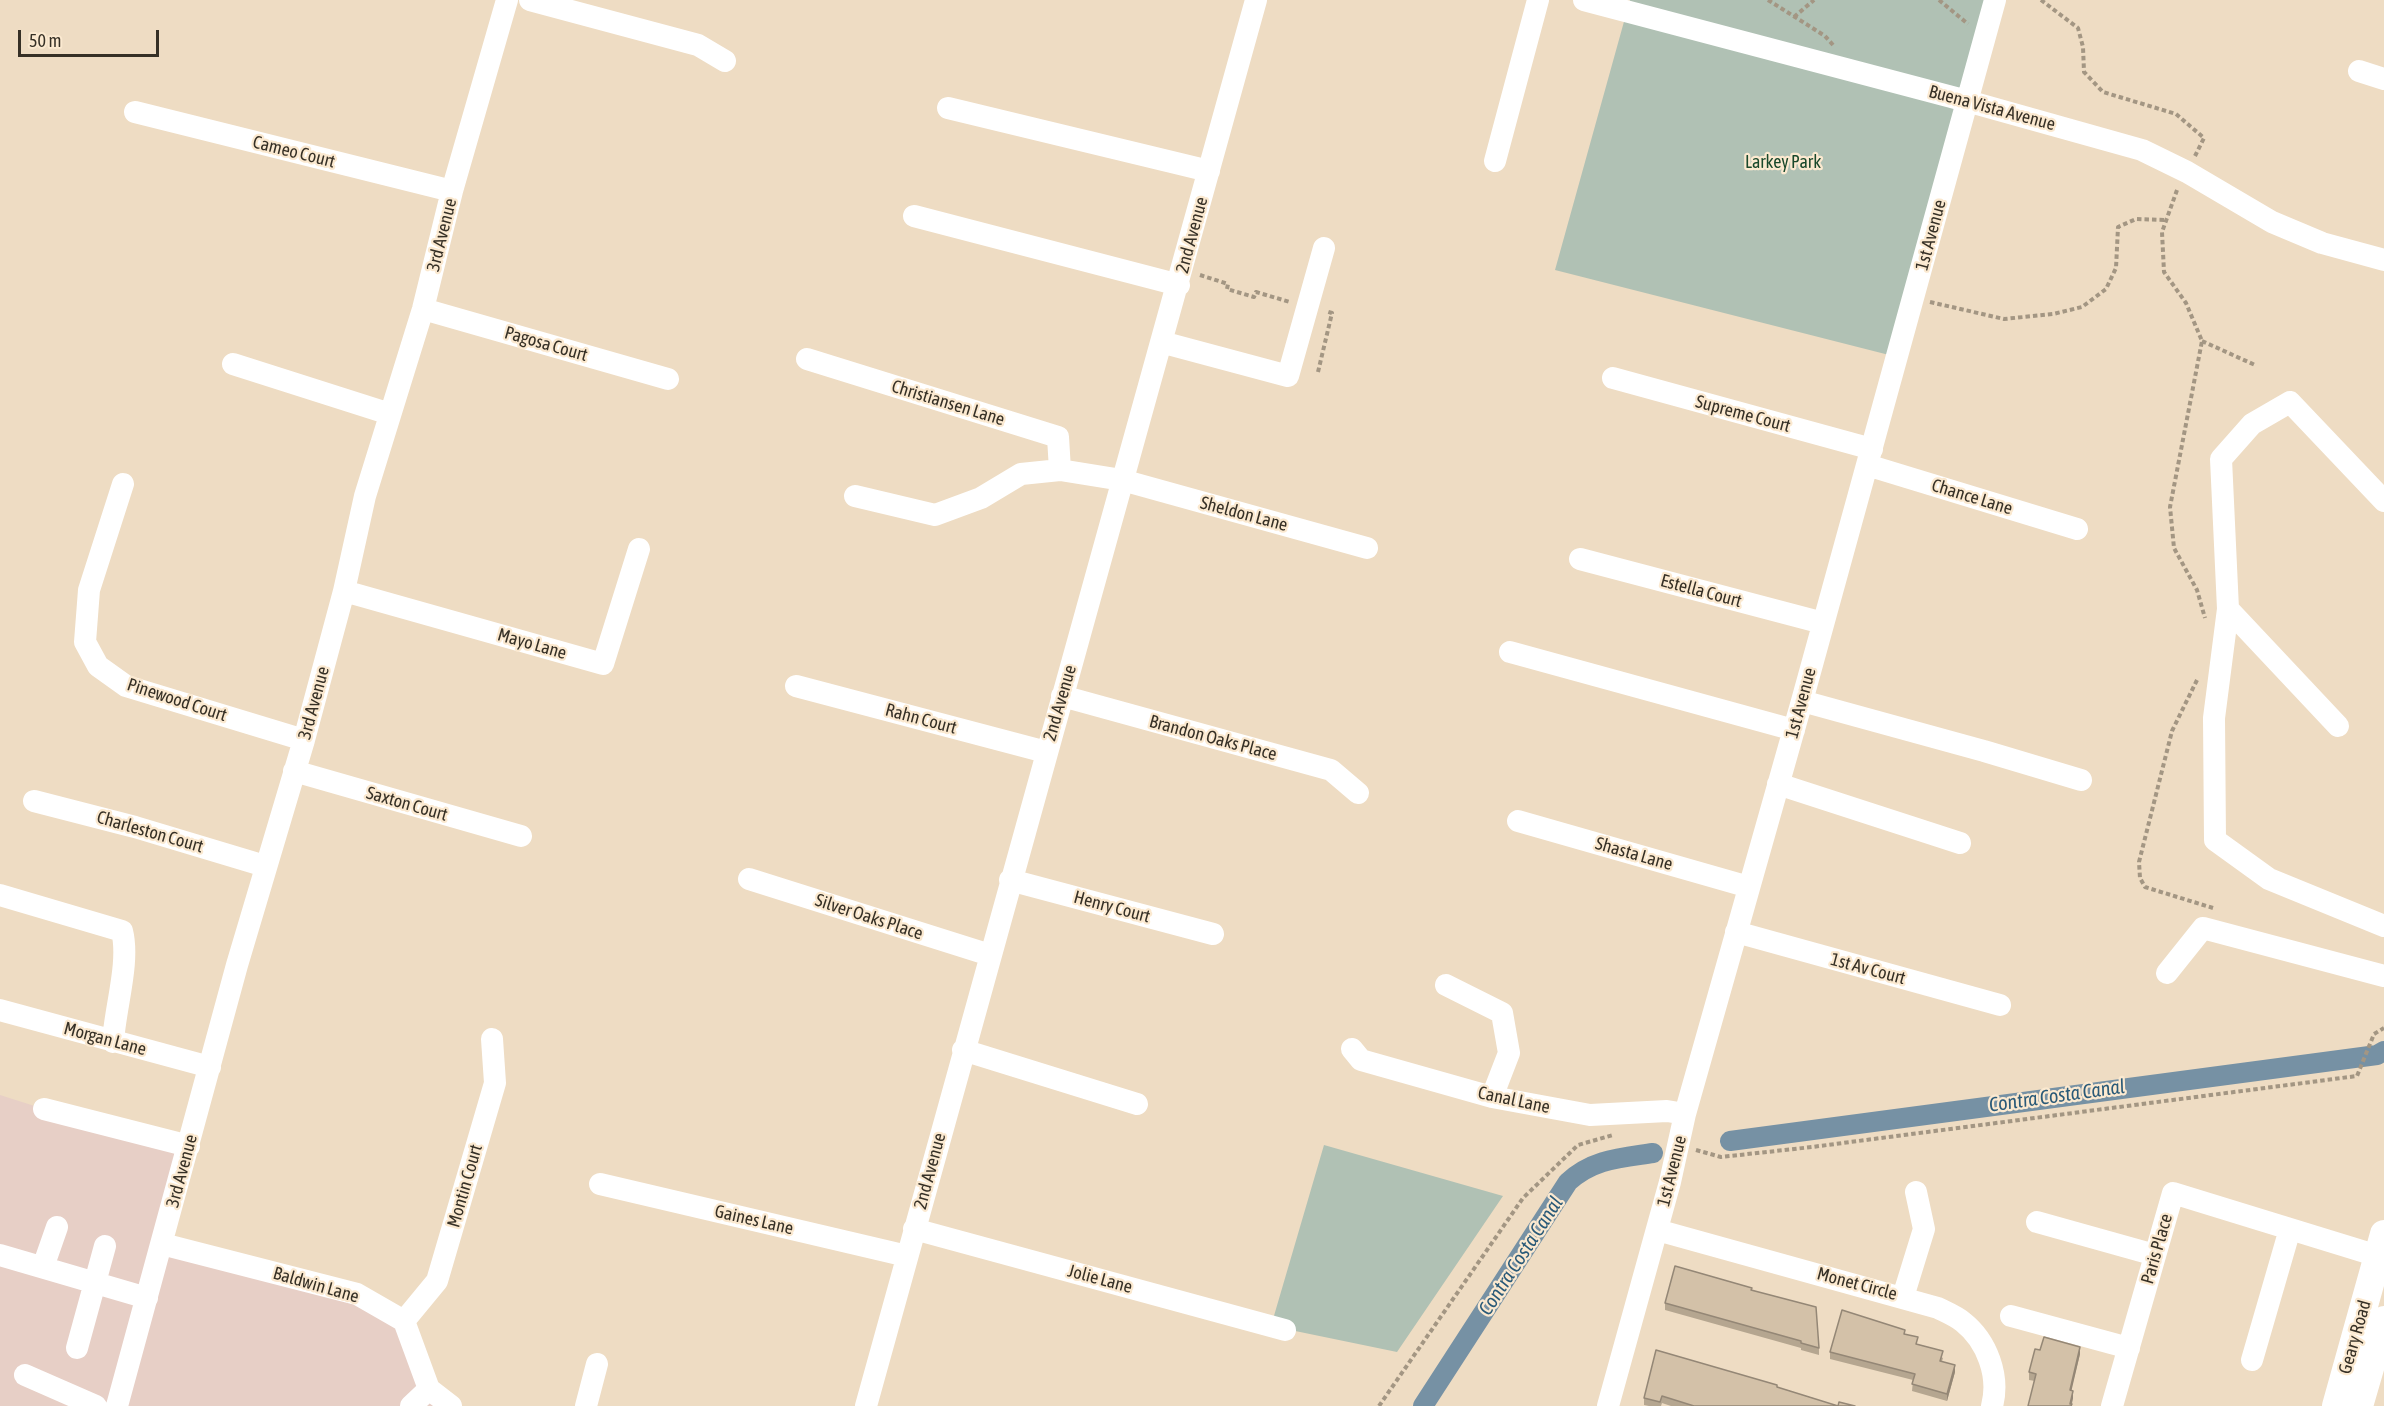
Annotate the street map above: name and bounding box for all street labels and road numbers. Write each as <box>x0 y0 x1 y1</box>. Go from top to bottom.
street label: Buena Vista Avenue <box>1926 81 2058 135</box>
street label: Cameo Court <box>251 131 337 173</box>
street label: 2nd Avenue <box>1171 195 1213 275</box>
street label: 3rd Avenue <box>422 196 462 274</box>
street label: 1st Avenue <box>1911 197 1951 273</box>
street label: Pagosa Court <box>502 322 590 366</box>
street label: Christiansen Lane <box>889 376 1007 430</box>
street label: Supreme Court <box>1693 391 1793 437</box>
street label: Chance Lane <box>1929 474 2015 520</box>
street label: Sheldon Lane <box>1198 492 1290 536</box>
street label: Estella Court <box>1658 570 1744 612</box>
street label: Mayo Lane <box>495 624 569 664</box>
street label: 2nd Avenue <box>1039 663 1081 743</box>
street label: 3rd Avenue <box>294 664 334 742</box>
street label: 1st Avenue <box>1781 665 1821 741</box>
street label: Pinewood Court <box>125 674 229 726</box>
street label: Rahn Court <box>883 699 959 739</box>
street label: Brandon Oaks Place <box>1147 711 1279 765</box>
street label: Saxton Court <box>364 782 450 826</box>
street label: Charleston Court <box>94 806 206 858</box>
street label: Shasta Lane <box>1593 833 1675 875</box>
street label: Henry Court <box>1071 886 1153 928</box>
street label: Silver Oaks Place <box>812 889 926 945</box>
street label: 1st Av Court <box>1828 949 1908 989</box>
street label: Morgan Lane <box>61 1018 149 1060</box>
street label: Canal Lane <box>1476 1082 1552 1118</box>
street label: 2nd Avenue <box>909 1131 951 1211</box>
street label: 3rd Avenue <box>162 1132 202 1210</box>
street label: 1st Avenue <box>1653 1133 1691 1209</box>
street label: Montin Court <box>443 1142 487 1230</box>
street label: Gaines Lane <box>713 1200 795 1240</box>
street label: Paris Place <box>2137 1211 2177 1287</box>
street label: Jolie Lane <box>1065 1260 1135 1298</box>
street label: Baldwin Lane <box>271 1262 361 1308</box>
street label: Monet Circle <box>1815 1263 1899 1305</box>
street label: Geary Road <box>2334 1298 2376 1376</box>

